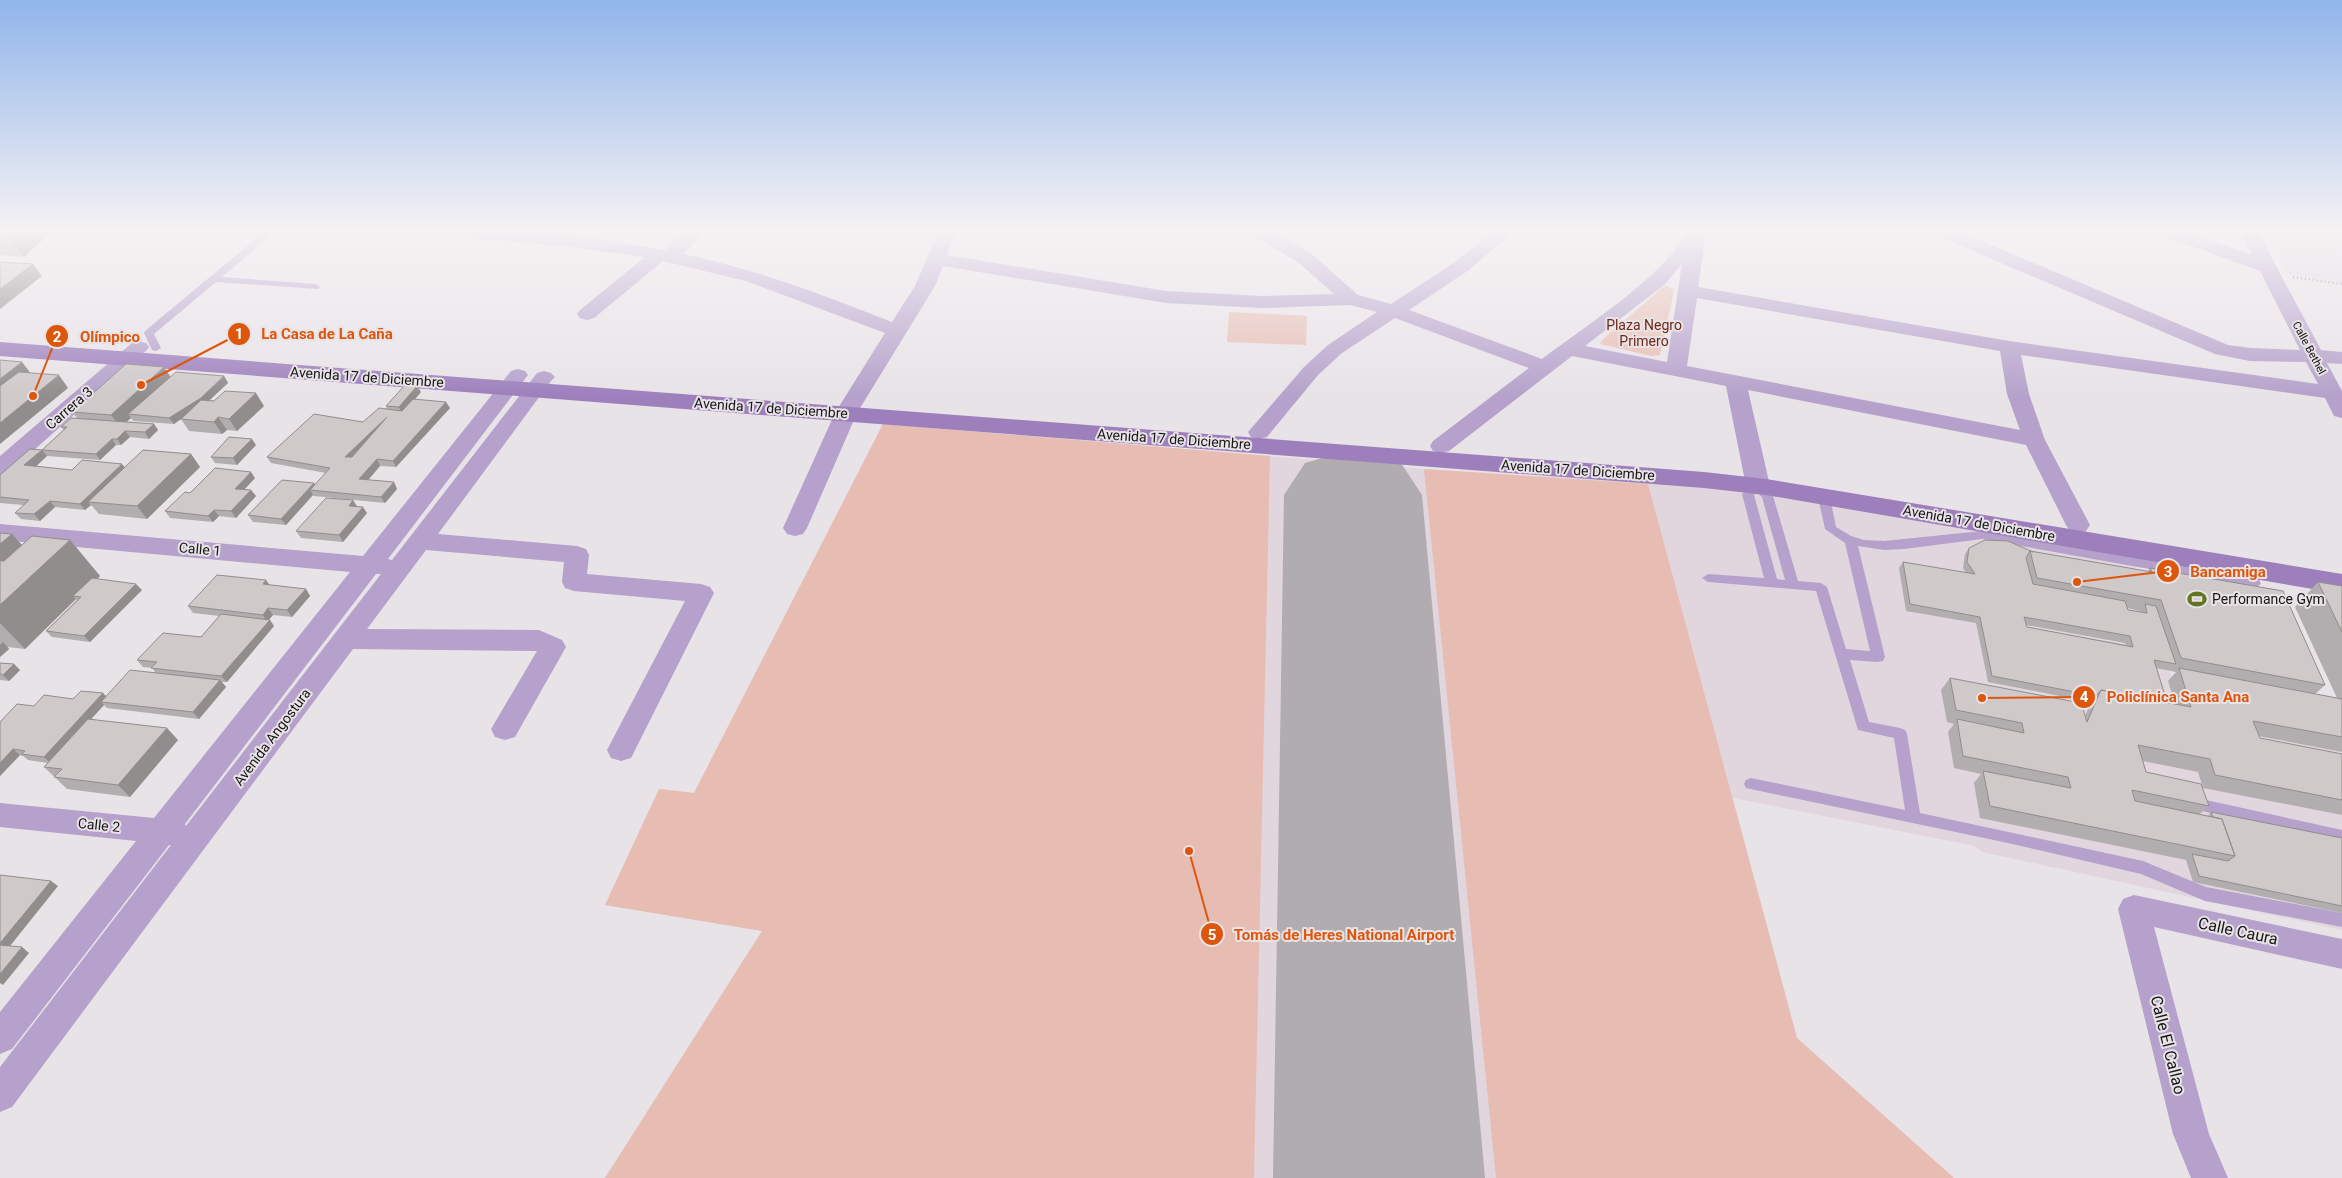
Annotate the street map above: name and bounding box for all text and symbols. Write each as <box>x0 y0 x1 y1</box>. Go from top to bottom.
park label: Plaza Negro Primero <box>1606 317 1682 349</box>
callout: La Casa de La Caña <box>226 319 403 349</box>
street label: Calle Bethel <box>2290 319 2328 377</box>
callout: Olímpico <box>45 321 150 351</box>
text: 1 <box>235 325 243 343</box>
text: La Casa de La Caña <box>261 325 393 343</box>
text: 2 <box>53 328 62 346</box>
text: Olímpico <box>80 328 140 346</box>
street label: Avenida 17 de Diciembre <box>290 364 444 390</box>
street label: Carrera 3 <box>42 383 96 433</box>
street label: Avenida 17 de Diciembre <box>694 395 848 421</box>
street label: Avenida 17 de Diciembre <box>1097 426 1251 452</box>
street label: Avenida 17 de Diciembre <box>1501 457 1655 483</box>
street label: Avenida 17 de Diciembre <box>1902 502 2056 544</box>
street label: Calle 1 <box>178 539 222 559</box>
callout: Bancamiga <box>2155 556 2276 586</box>
text: 3 <box>2164 563 2172 581</box>
text: Bancamiga <box>2190 563 2266 581</box>
sports icon: Performance Gym <box>2186 588 2208 610</box>
place label: Performance Gym <box>2212 591 2325 607</box>
callout: Policlínica Santa Ana <box>2072 682 2259 712</box>
street label: Avenida Angostura <box>230 685 314 789</box>
text: 4 <box>2080 688 2089 706</box>
text: Policlínica Santa Ana <box>2107 688 2249 706</box>
street label: Calle 2 <box>77 815 121 835</box>
street label: Calle Caura <box>2196 913 2280 949</box>
callout: Tomás de Heres National Airport <box>1199 919 1465 949</box>
text: 5 <box>1208 926 1216 944</box>
text: Tomás de Heres National Airport <box>1234 926 1454 944</box>
street label: Calle El Callao <box>2147 994 2189 1096</box>

